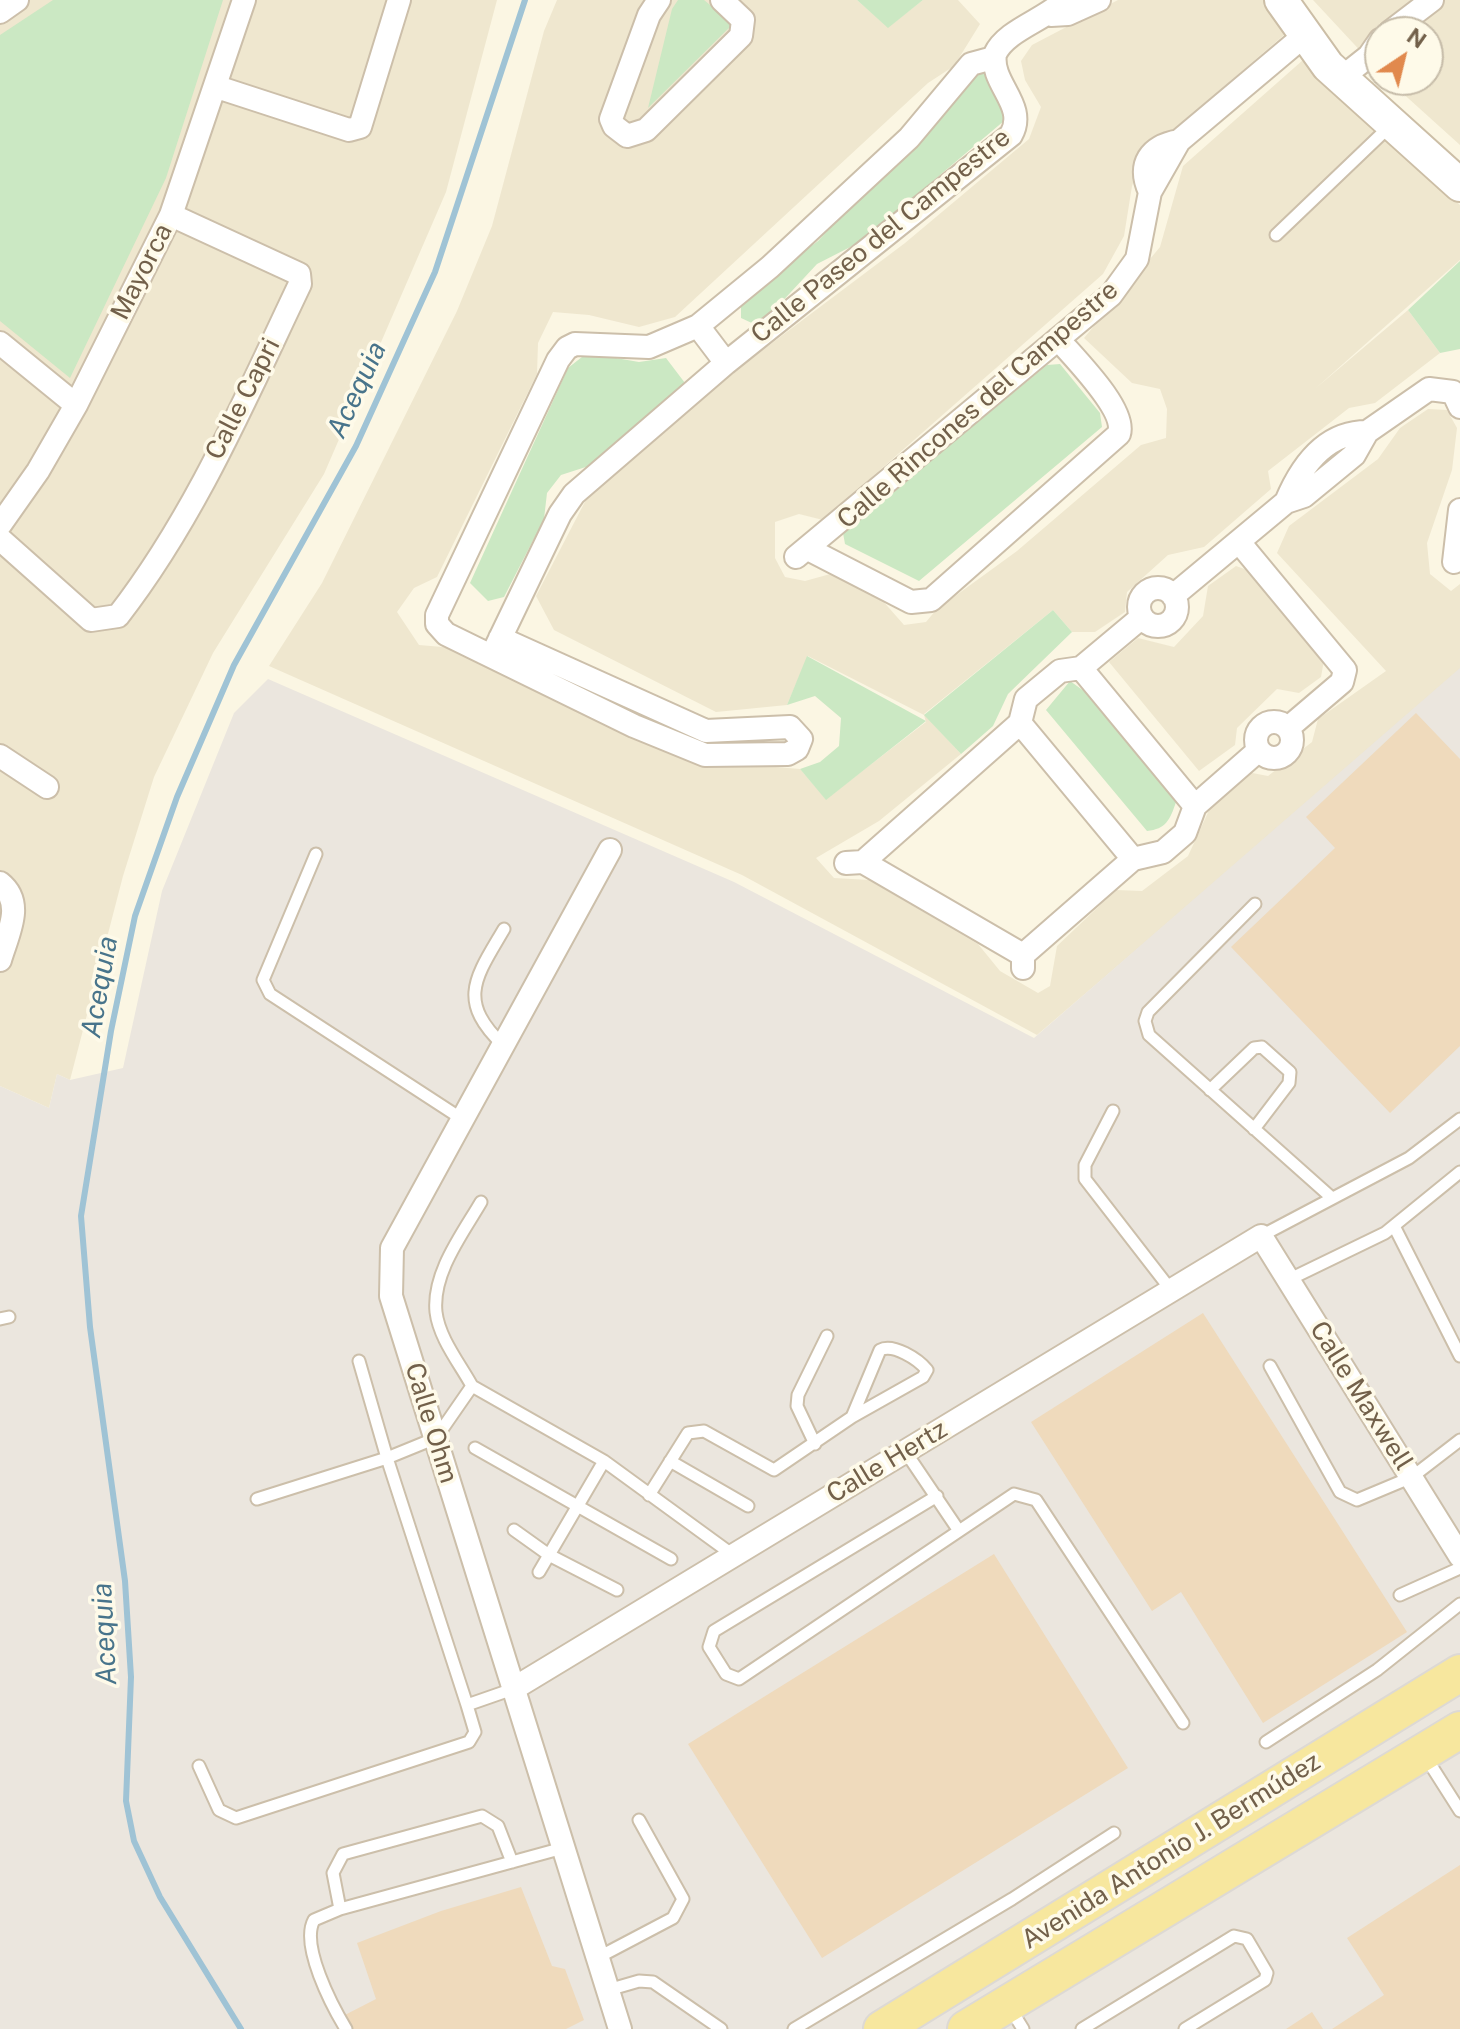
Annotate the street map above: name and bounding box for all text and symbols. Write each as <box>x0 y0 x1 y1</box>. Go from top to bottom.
north arrow <box>1364 16 1444 96</box>
text: N <box>1402 22 1431 54</box>
street label: Calle Paseo del Campestre <box>745 122 1017 350</box>
street label: Mayorca <box>105 219 179 325</box>
street label: Calle Rincones del Campestre <box>831 275 1125 535</box>
street label: Calle Capri <box>199 333 287 465</box>
water label: Acequia <box>320 337 394 443</box>
water label: Acequia <box>75 934 125 1040</box>
street label: Calle Maxwell <box>1303 1316 1419 1476</box>
street label: Calle Ohm <box>398 1359 464 1487</box>
street label: Calle Hertz <box>821 1414 953 1510</box>
water label: Acequia <box>86 1582 124 1686</box>
street label: Avenida Antonio J. Bermúdez <box>1016 1746 1326 1956</box>

